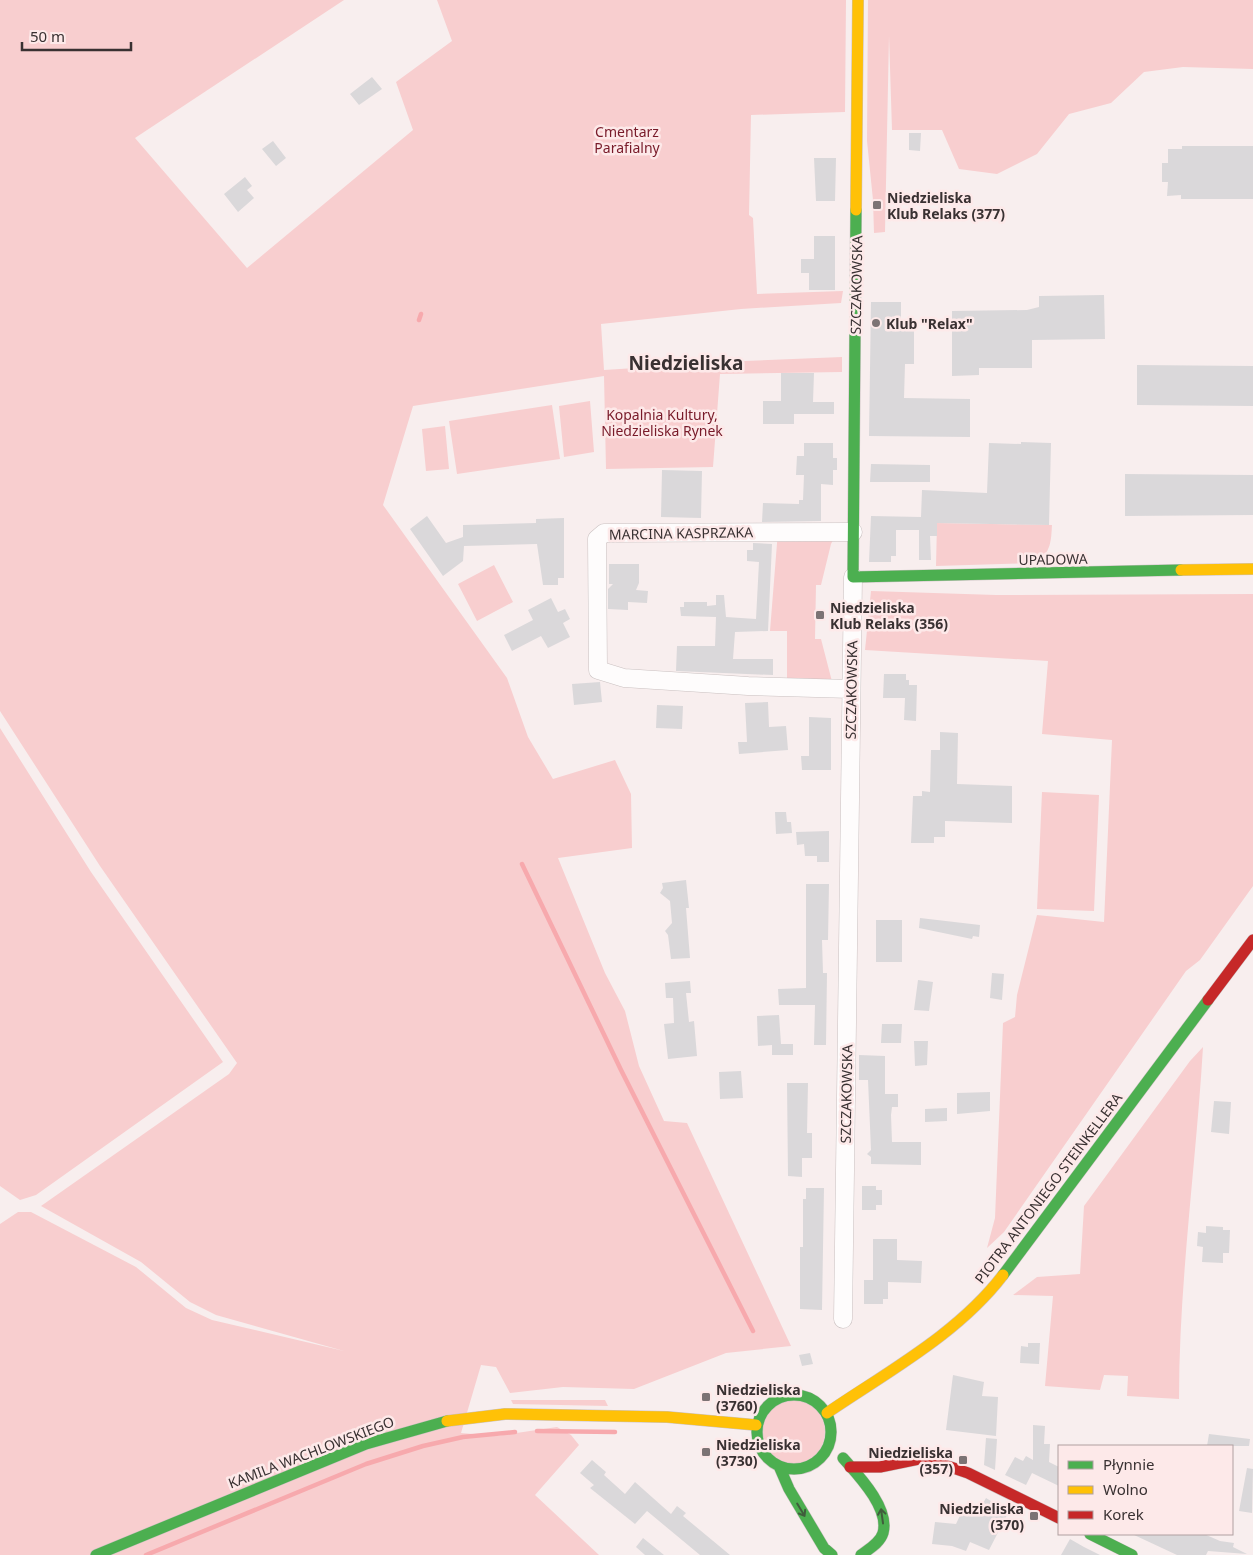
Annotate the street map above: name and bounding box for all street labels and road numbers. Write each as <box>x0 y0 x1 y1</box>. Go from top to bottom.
street label: SZCZAKOWSKA <box>846 235 866 335</box>
street label: MARCINA KASPRZAKA <box>609 522 753 544</box>
street label: UPADOWA <box>1018 549 1088 569</box>
street label: SZCZAKOWSKA <box>841 640 861 740</box>
street label: SZCZAKOWSKA <box>836 1044 856 1144</box>
street label: PIOTRA ANTONIEGO STEINKELLERA <box>970 1089 1126 1287</box>
street label: KAMILA WACHLOWSKIEGO <box>225 1412 397 1492</box>

